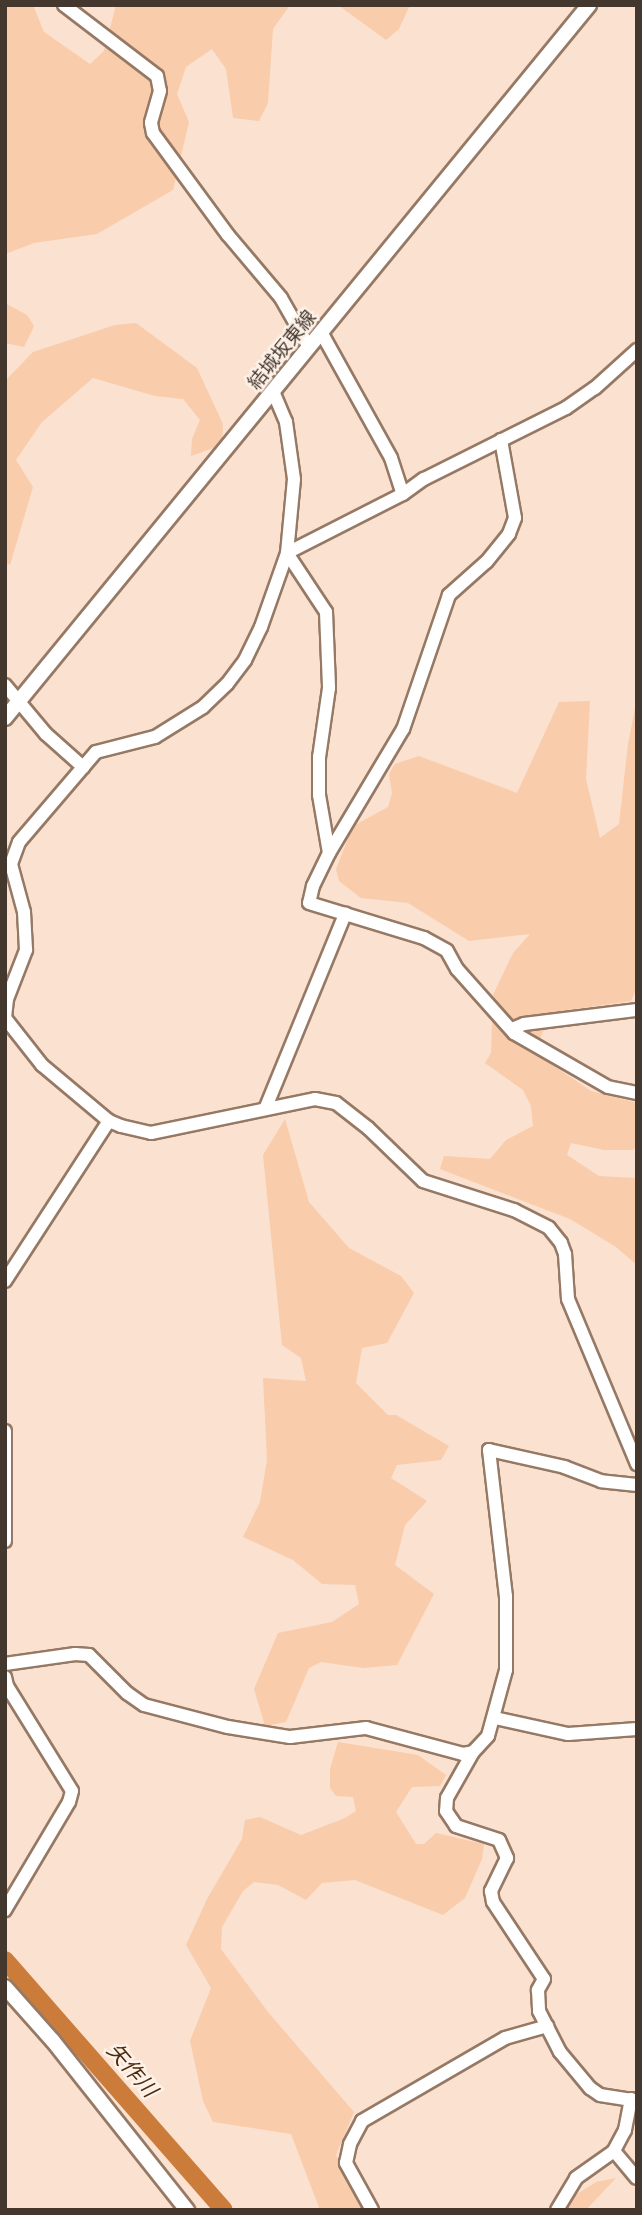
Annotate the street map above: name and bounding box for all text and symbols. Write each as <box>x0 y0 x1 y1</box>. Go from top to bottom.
street label: 結城坂東線 <box>243 306 321 394</box>
water label: 矢作川 <box>102 2038 162 2102</box>

